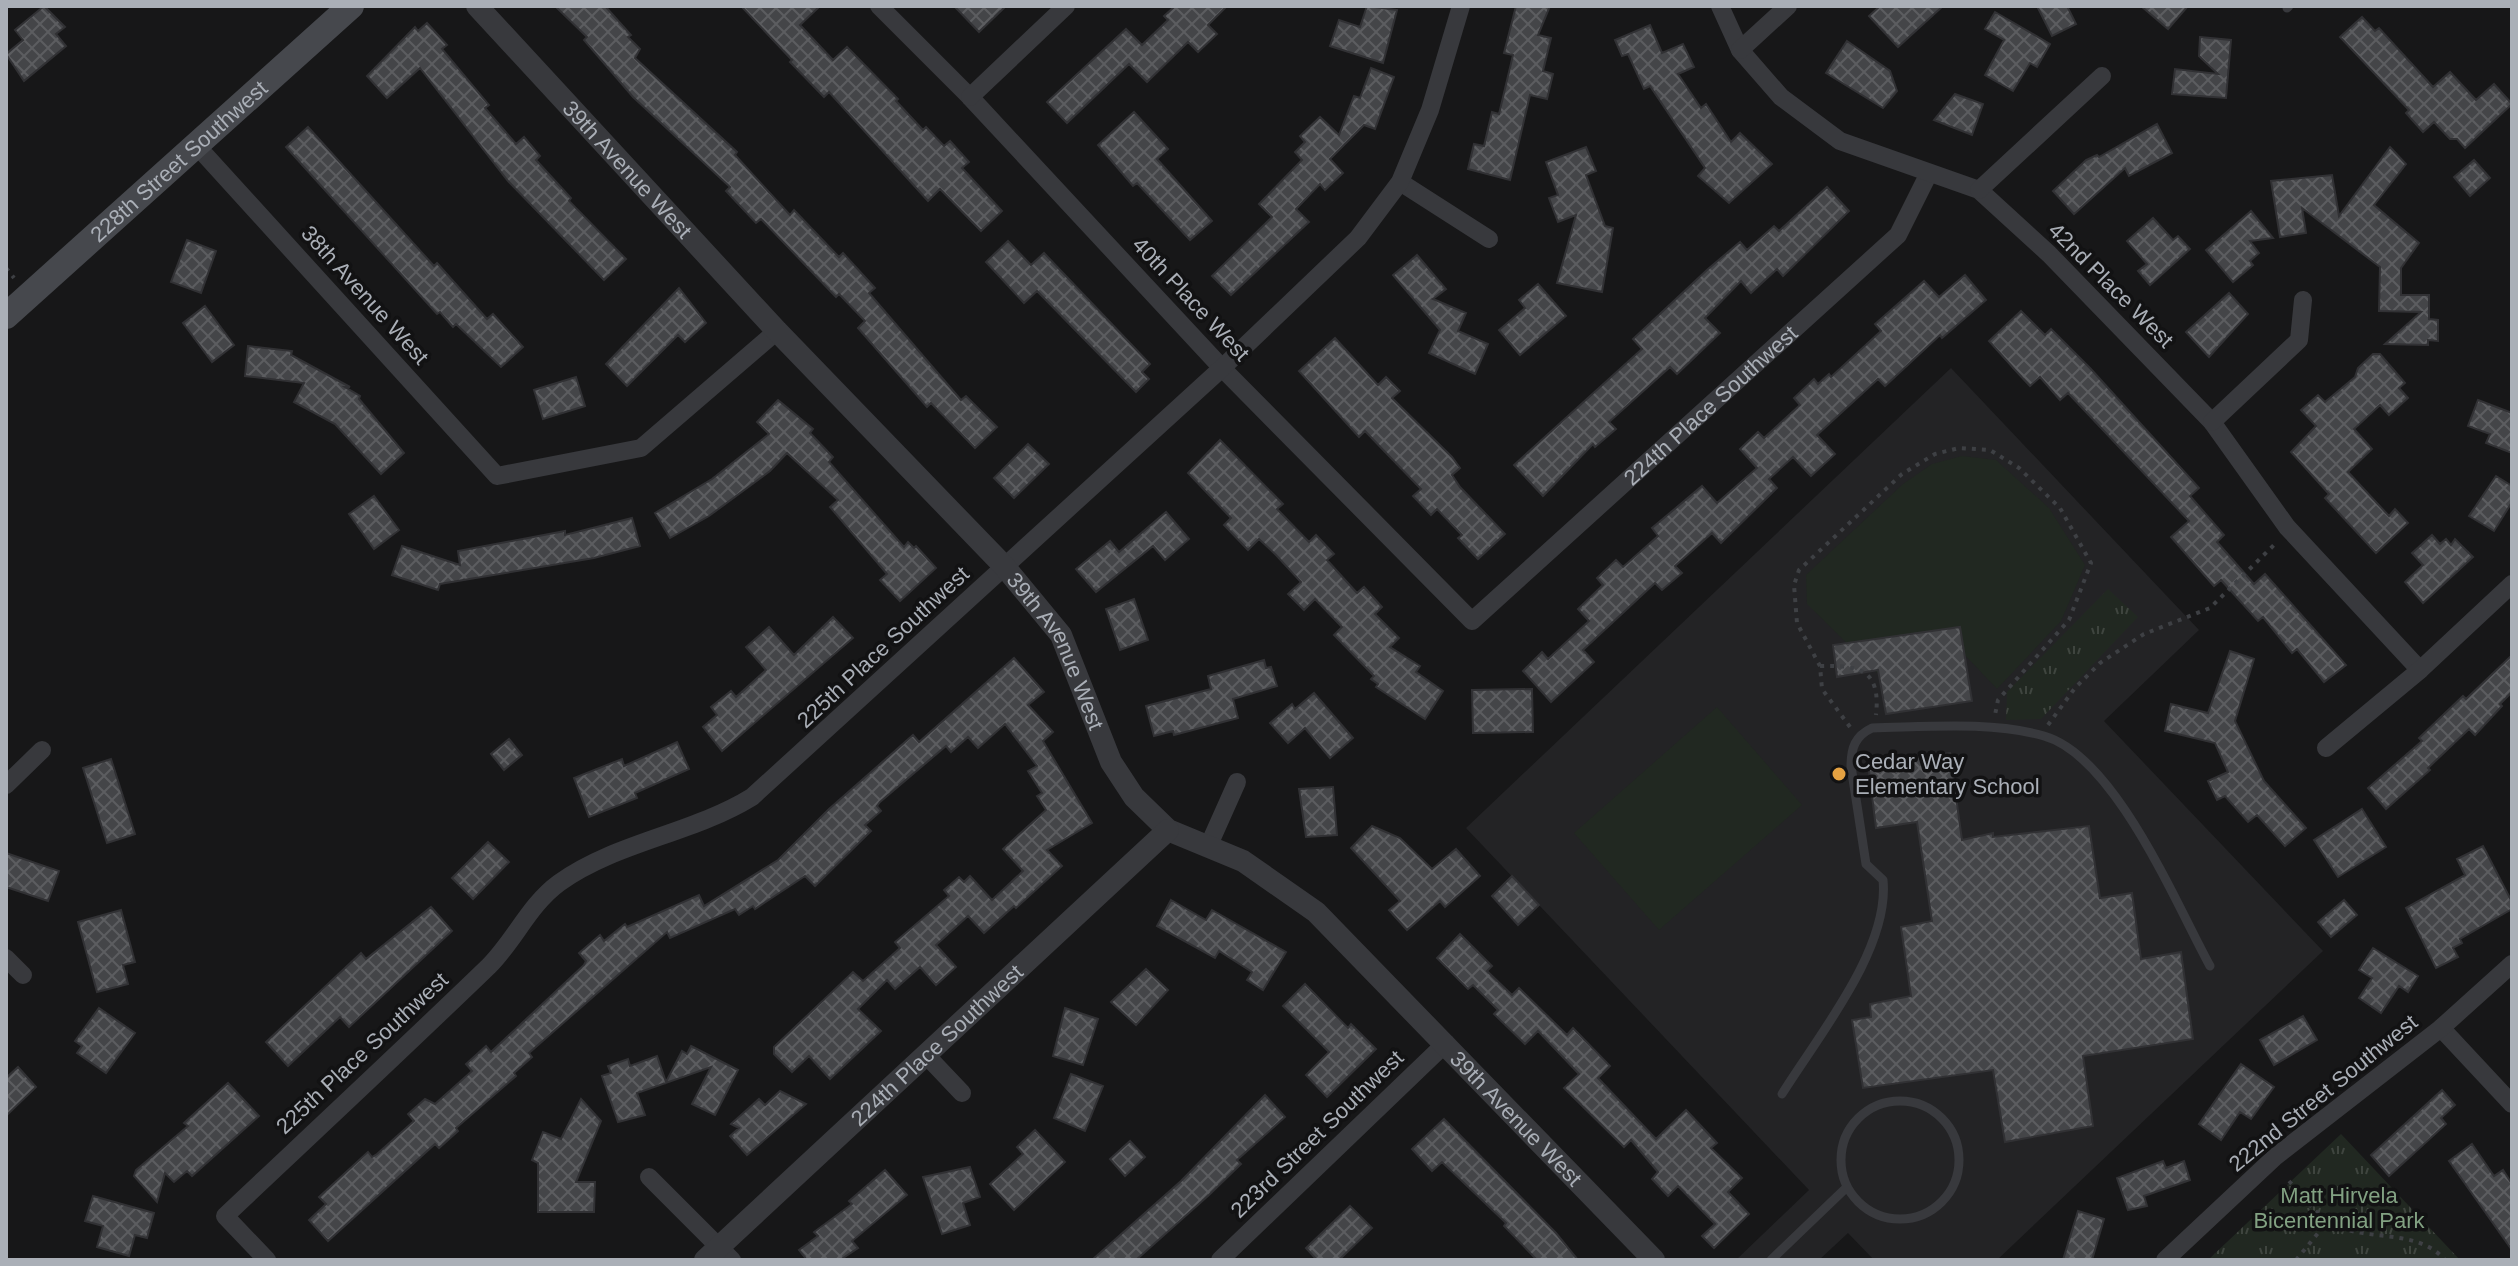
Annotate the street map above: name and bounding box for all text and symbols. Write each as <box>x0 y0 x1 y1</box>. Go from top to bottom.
street label: 228th Street Southwest <box>85 75 272 247</box>
street label: 39th Avenue West <box>558 95 697 243</box>
street label: 42nd Place West <box>2043 217 2179 353</box>
street label: 38th Avenue West <box>296 221 434 369</box>
street label: 40th Place West <box>1127 232 1255 366</box>
street label: 224th Place Southwest <box>1618 320 1802 490</box>
street label: 225th Place Southwest <box>792 561 974 733</box>
street label: 39th Avenue West <box>1002 567 1109 733</box>
place label: Cedar Way Elementary School <box>1855 749 2040 799</box>
marker: Cedar Way Elementary School <box>1830 765 1848 783</box>
street label: 224th Place Southwest <box>846 959 1028 1131</box>
street label: 225th Place Southwest <box>271 967 453 1139</box>
street label: 222nd Street Southwest <box>2224 1009 2422 1177</box>
street label: 223rd Street Southwest <box>1226 1045 1408 1223</box>
street label: 39th Avenue West <box>1445 1046 1587 1191</box>
park label: Matt Hirvela Bicentennial Park <box>2253 1183 2426 1233</box>

